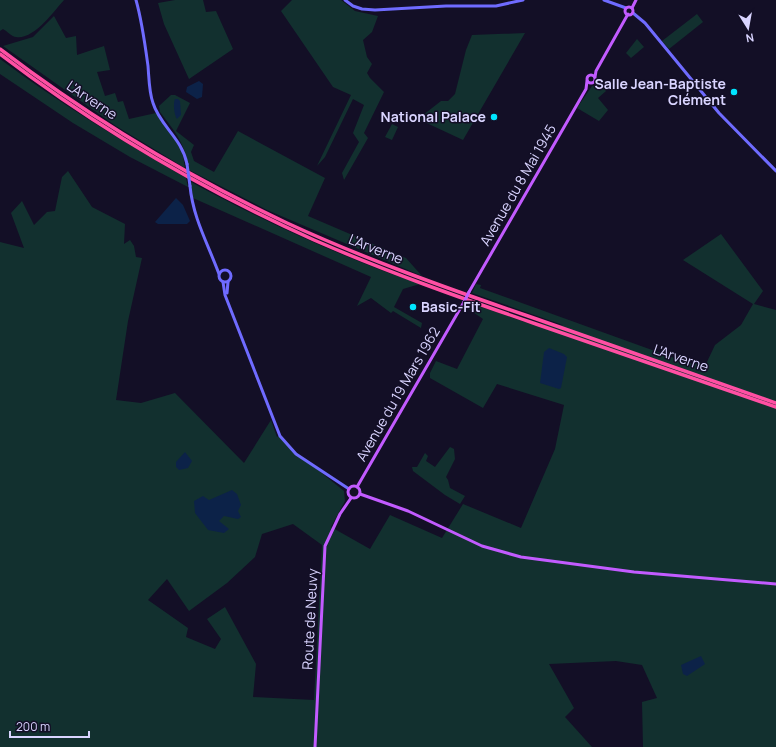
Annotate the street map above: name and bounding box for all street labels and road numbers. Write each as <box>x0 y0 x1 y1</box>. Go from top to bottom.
street label: L'Arverne <box>63 76 121 123</box>
street label: Avenue du 8 Mai 1945 <box>475 121 560 249</box>
street label: L'Arverne <box>346 229 406 268</box>
street label: Avenue du 19 Mars 1962 <box>351 323 444 464</box>
street label: L'Arverne <box>651 339 711 376</box>
street label: Route de Neuvy <box>297 567 322 670</box>

